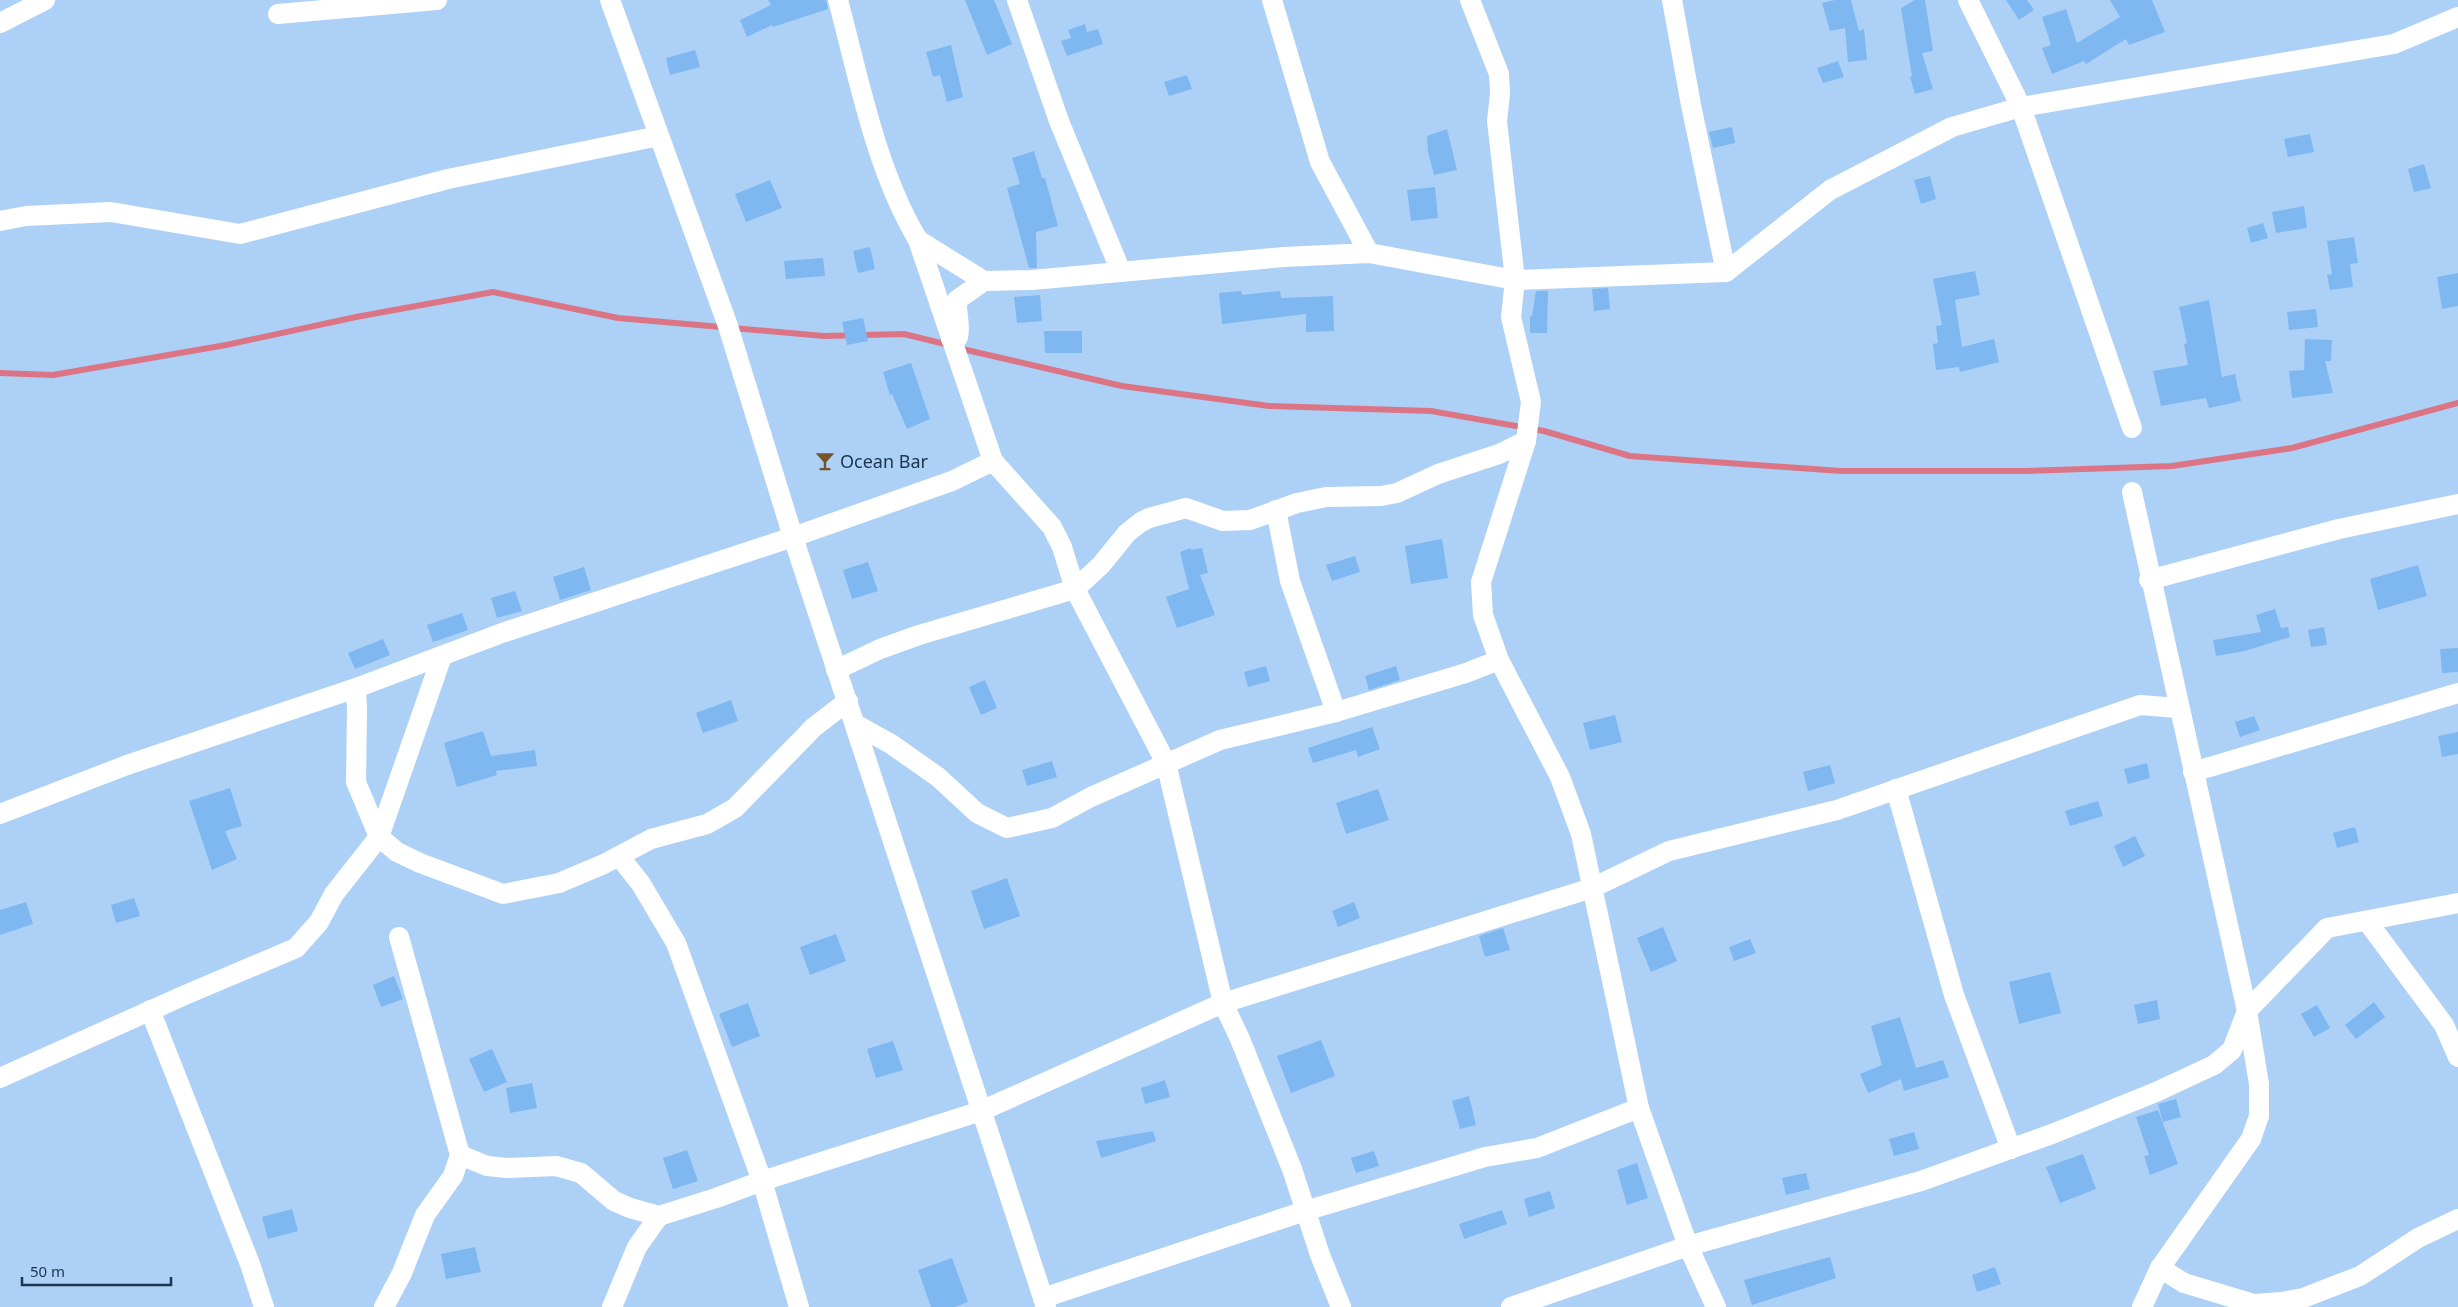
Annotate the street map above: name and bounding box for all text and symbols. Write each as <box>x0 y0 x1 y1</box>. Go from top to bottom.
place label: Ocean Bar <box>840 449 929 473</box>
bar icon: Ocean Bar <box>814 450 836 472</box>
scale bar <box>22 1254 171 1286</box>
text: 50 m <box>30 1261 65 1281</box>

